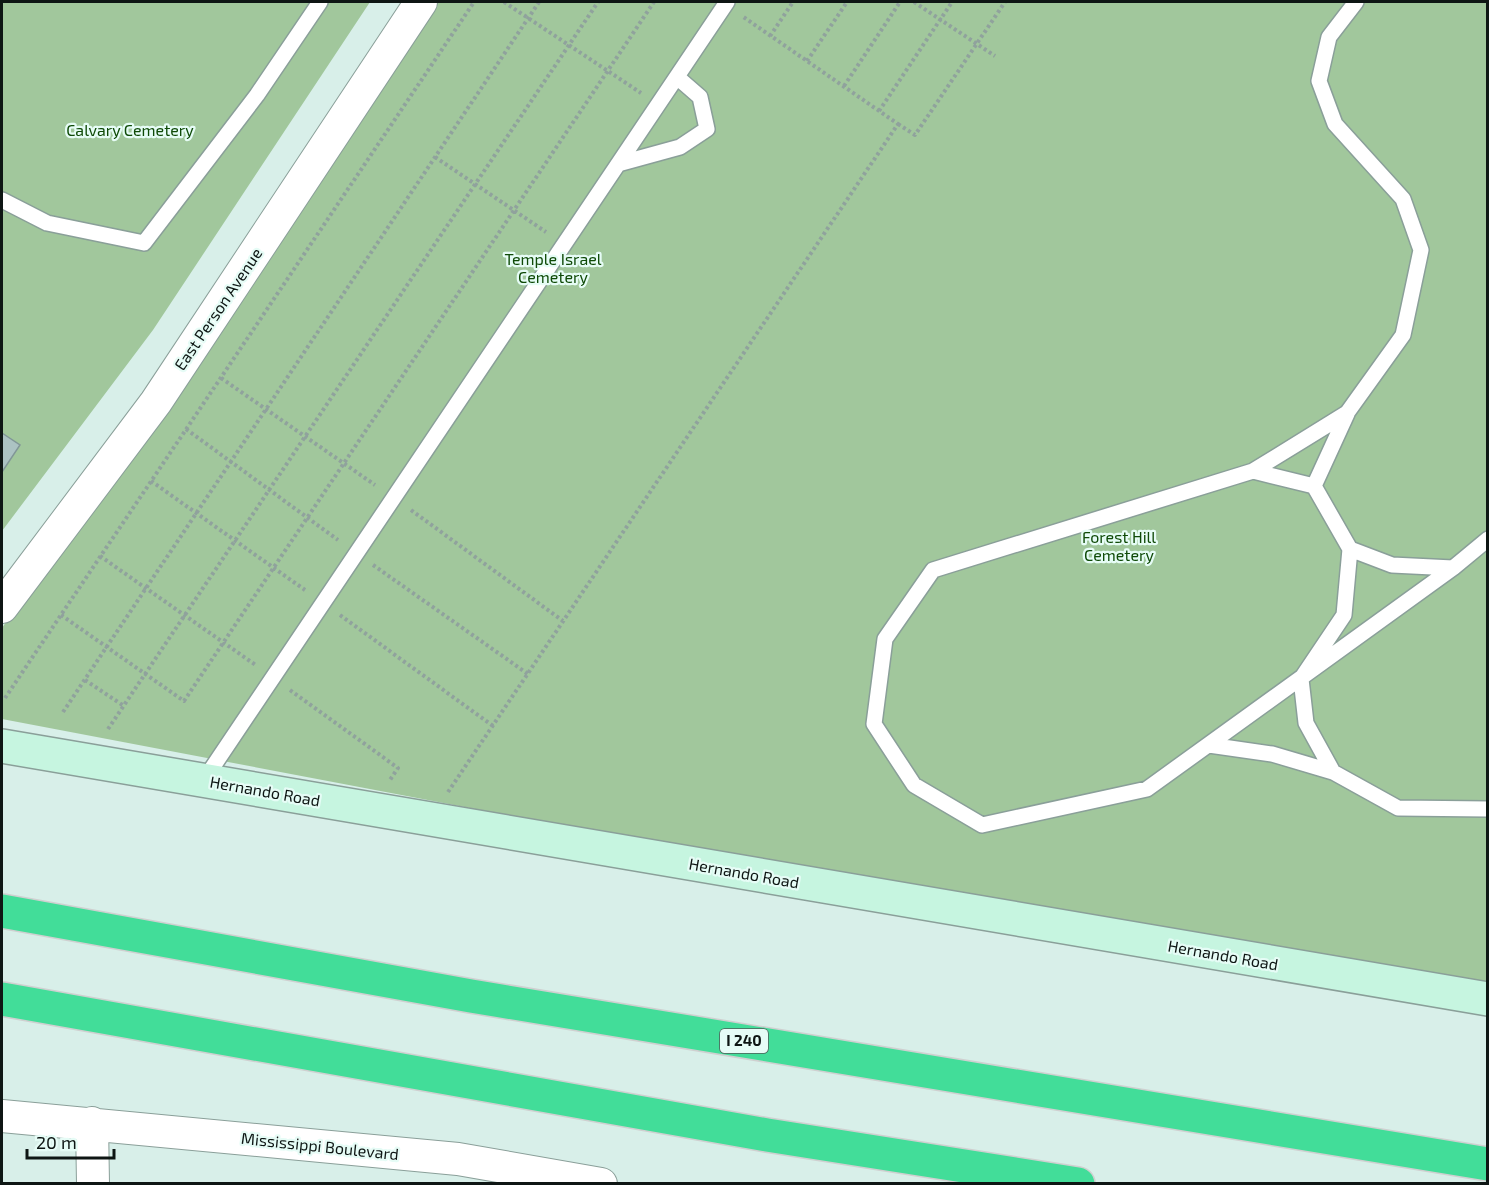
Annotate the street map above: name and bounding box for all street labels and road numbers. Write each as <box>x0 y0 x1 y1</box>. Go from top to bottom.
street label: East Person Avenue <box>170 244 266 373</box>
street label: Hernando Road <box>208 771 322 810</box>
street label: Hernando Road <box>687 853 801 892</box>
street label: Hernando Road <box>1166 935 1280 974</box>
road number: I 240 <box>720 1029 768 1053</box>
street label: Mississippi Boulevard <box>240 1128 400 1163</box>

